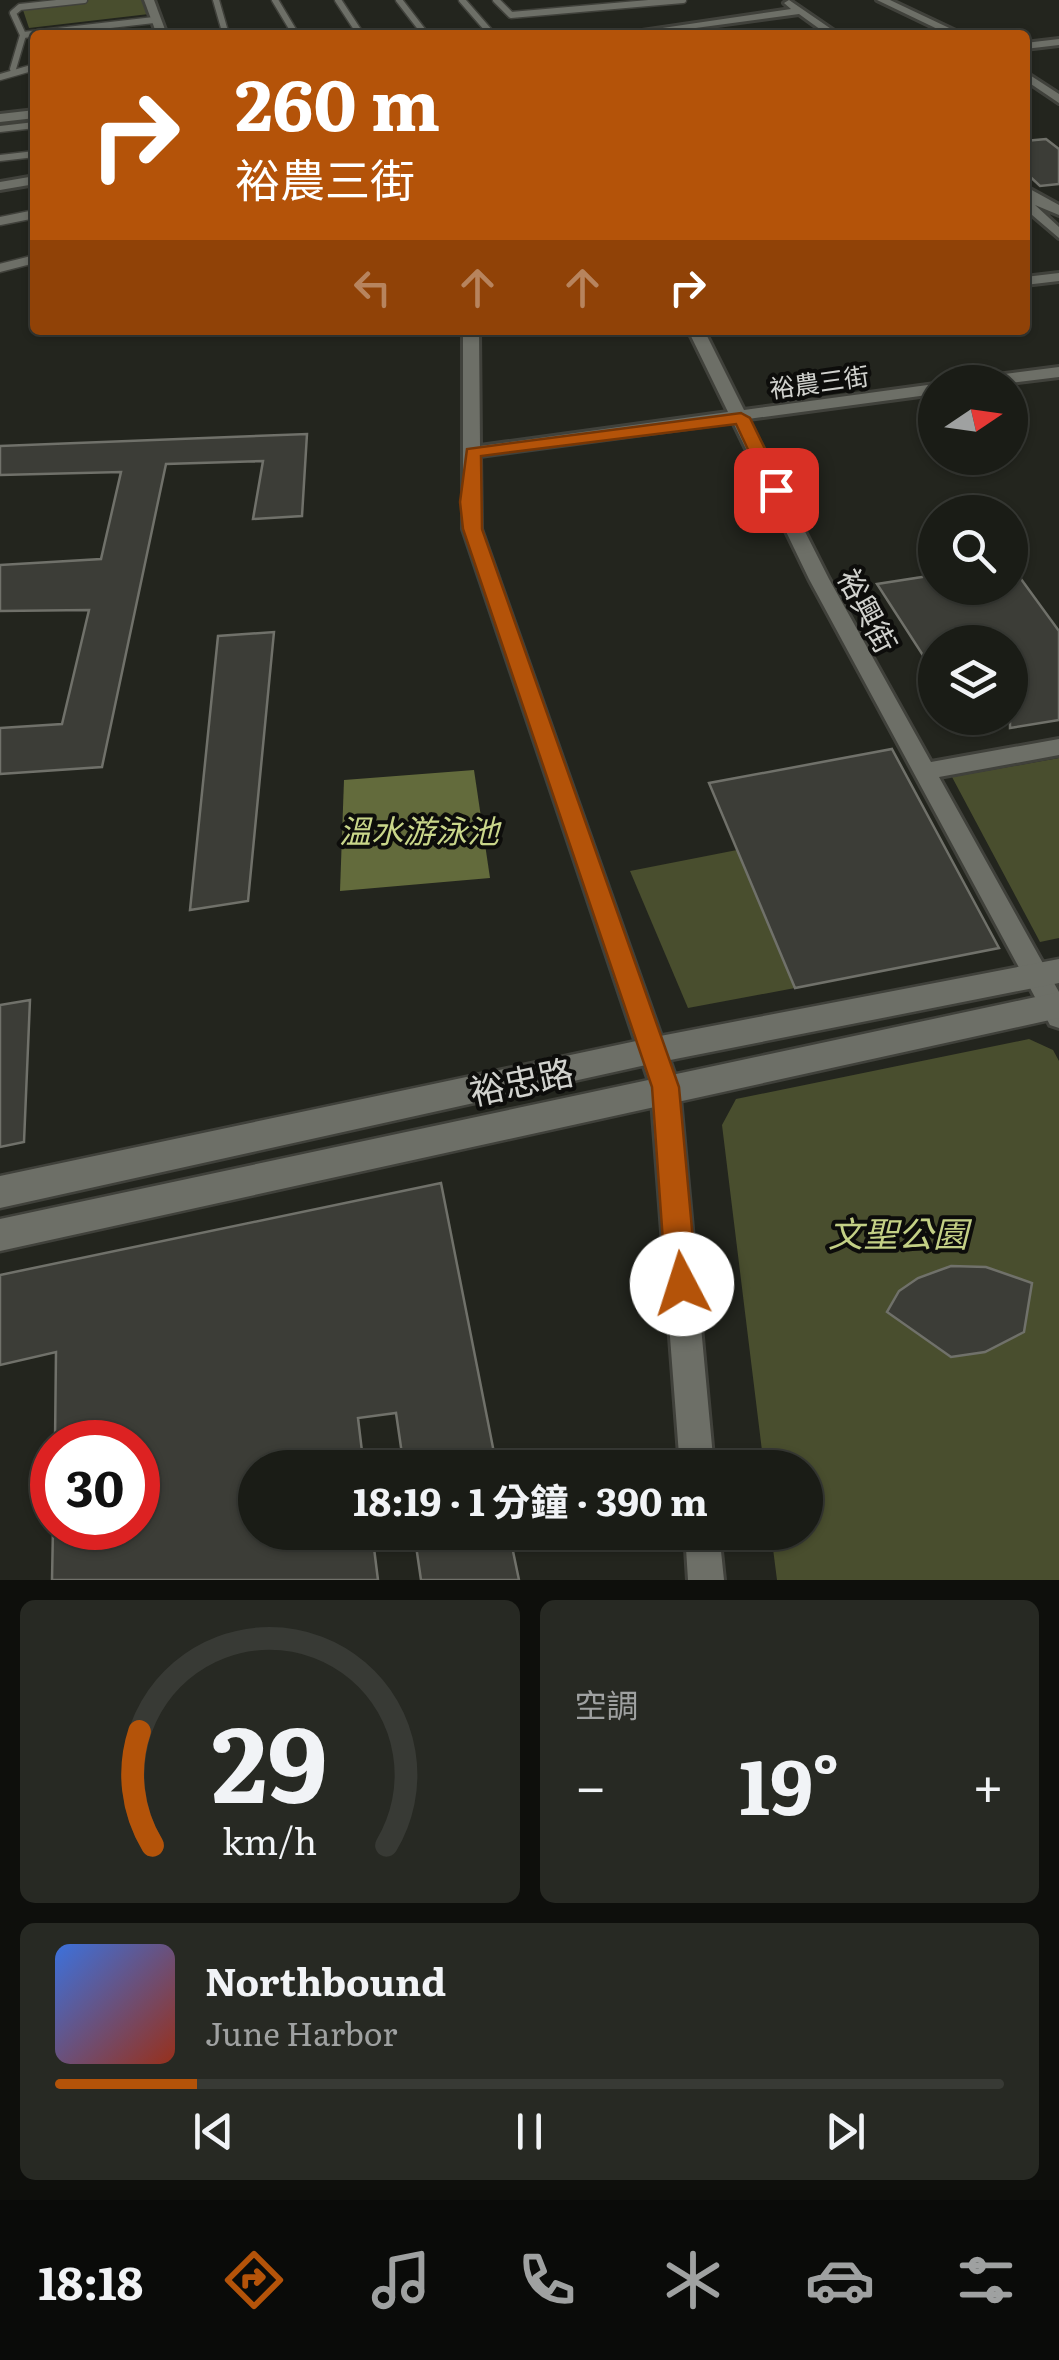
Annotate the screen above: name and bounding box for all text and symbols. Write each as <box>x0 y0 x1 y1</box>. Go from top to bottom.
text: 260 m <box>235 49 440 153</box>
icon: right <box>70 70 200 200</box>
text: 裕農三街 <box>235 144 415 211</box>
icon: left <box>345 260 400 315</box>
icon: ahead <box>450 260 505 315</box>
icon: ahead <box>555 260 610 315</box>
icon: right <box>660 260 715 315</box>
street label: 裕農三街 <box>767 356 871 406</box>
north arrow <box>918 365 1028 475</box>
map controls <box>918 365 1028 735</box>
pin <box>734 448 819 533</box>
icon: arrive <box>749 463 804 518</box>
button: search <box>918 495 1028 605</box>
street label: 裕興街 <box>828 560 910 660</box>
button: layers <box>918 625 1028 735</box>
water label: 溫水游泳池 <box>339 805 502 853</box>
street label: 裕忠路 <box>464 1044 578 1116</box>
park label: 文聖公園 <box>828 1206 973 1258</box>
position arrow <box>630 1232 734 1336</box>
speed limit sign: 30 <box>30 1420 160 1550</box>
text: 18:19 · 1 分鐘 · 390 m <box>353 1471 708 1528</box>
text: 空調 <box>575 1679 639 1727</box>
text: 29 <box>212 1681 328 1835</box>
text: 19° <box>739 1727 840 1838</box>
text: − <box>575 1742 607 1824</box>
text: + <box>972 1742 1004 1824</box>
text: km/h <box>222 1813 317 1866</box>
text: Northbound <box>205 1951 446 2008</box>
text: June Harbor <box>205 2008 397 2056</box>
icon: previous <box>186 2104 241 2159</box>
icon: pause <box>502 2104 557 2159</box>
icon: next <box>818 2104 873 2159</box>
icon: directions <box>219 2245 289 2315</box>
icon: music <box>366 2245 436 2315</box>
icon: phone <box>512 2245 582 2315</box>
icon: climate <box>658 2245 728 2315</box>
icon: car <box>805 2245 875 2315</box>
icon: filters <box>951 2245 1021 2315</box>
text: 18:18 <box>38 2247 143 2314</box>

